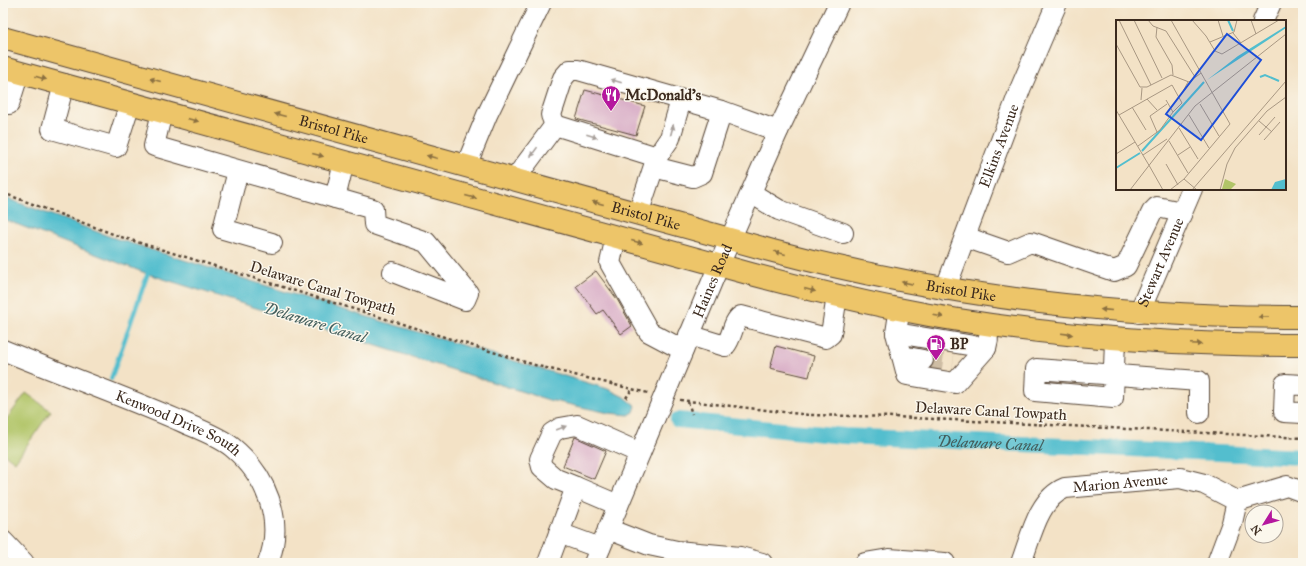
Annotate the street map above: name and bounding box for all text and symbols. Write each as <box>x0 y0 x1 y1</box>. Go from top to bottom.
inset map <box>1116 20 1286 190</box>
one-way arrow <box>35 75 47 81</box>
one-way arrow <box>148 77 160 83</box>
one-way arrow <box>610 78 622 84</box>
restaurant icon: McDonald's <box>600 84 622 112</box>
place label: McDonald's <box>625 86 702 104</box>
street label: Elkins Avenue <box>975 102 1023 190</box>
street label: Bristol Pike <box>297 111 370 148</box>
one-way arrow <box>274 112 286 118</box>
one-way arrow <box>187 117 199 123</box>
one-way arrow <box>669 124 675 136</box>
one-way arrow <box>586 133 598 139</box>
one-way arrow <box>530 147 539 158</box>
one-way arrow <box>312 152 324 158</box>
one-way arrow <box>426 154 438 160</box>
one-way arrow <box>465 194 477 200</box>
street label: Bristol Pike <box>609 198 683 234</box>
one-way arrow <box>592 200 604 206</box>
street label: Stewart Avenue <box>1134 215 1188 310</box>
one-way arrow <box>631 239 643 245</box>
street label: Haines Road <box>689 241 736 321</box>
one-way arrow <box>774 250 787 256</box>
street label: Delaware Canal Towpath <box>248 257 399 319</box>
street label: Bristol Pike <box>924 276 997 305</box>
one-way arrow <box>901 279 913 285</box>
one-way arrow <box>804 287 817 293</box>
water label: Delaware Canal <box>261 298 370 348</box>
one-way arrow <box>1100 307 1112 314</box>
one-way arrow <box>932 313 944 319</box>
one-way arrow <box>1257 314 1270 320</box>
one-way arrow <box>1061 331 1073 337</box>
fuel station icon: BP <box>925 333 947 361</box>
place label: BP <box>950 335 969 353</box>
one-way arrow <box>1190 340 1202 347</box>
street label: Kenwood Drive South <box>113 386 245 460</box>
street label: Delaware Canal Towpath <box>915 398 1068 424</box>
one-way arrow <box>556 425 568 431</box>
water label: Delaware Canal <box>937 431 1045 455</box>
street label: Marion Avenue <box>1072 470 1169 496</box>
north arrow <box>1244 504 1284 544</box>
text: N <box>1248 522 1264 537</box>

